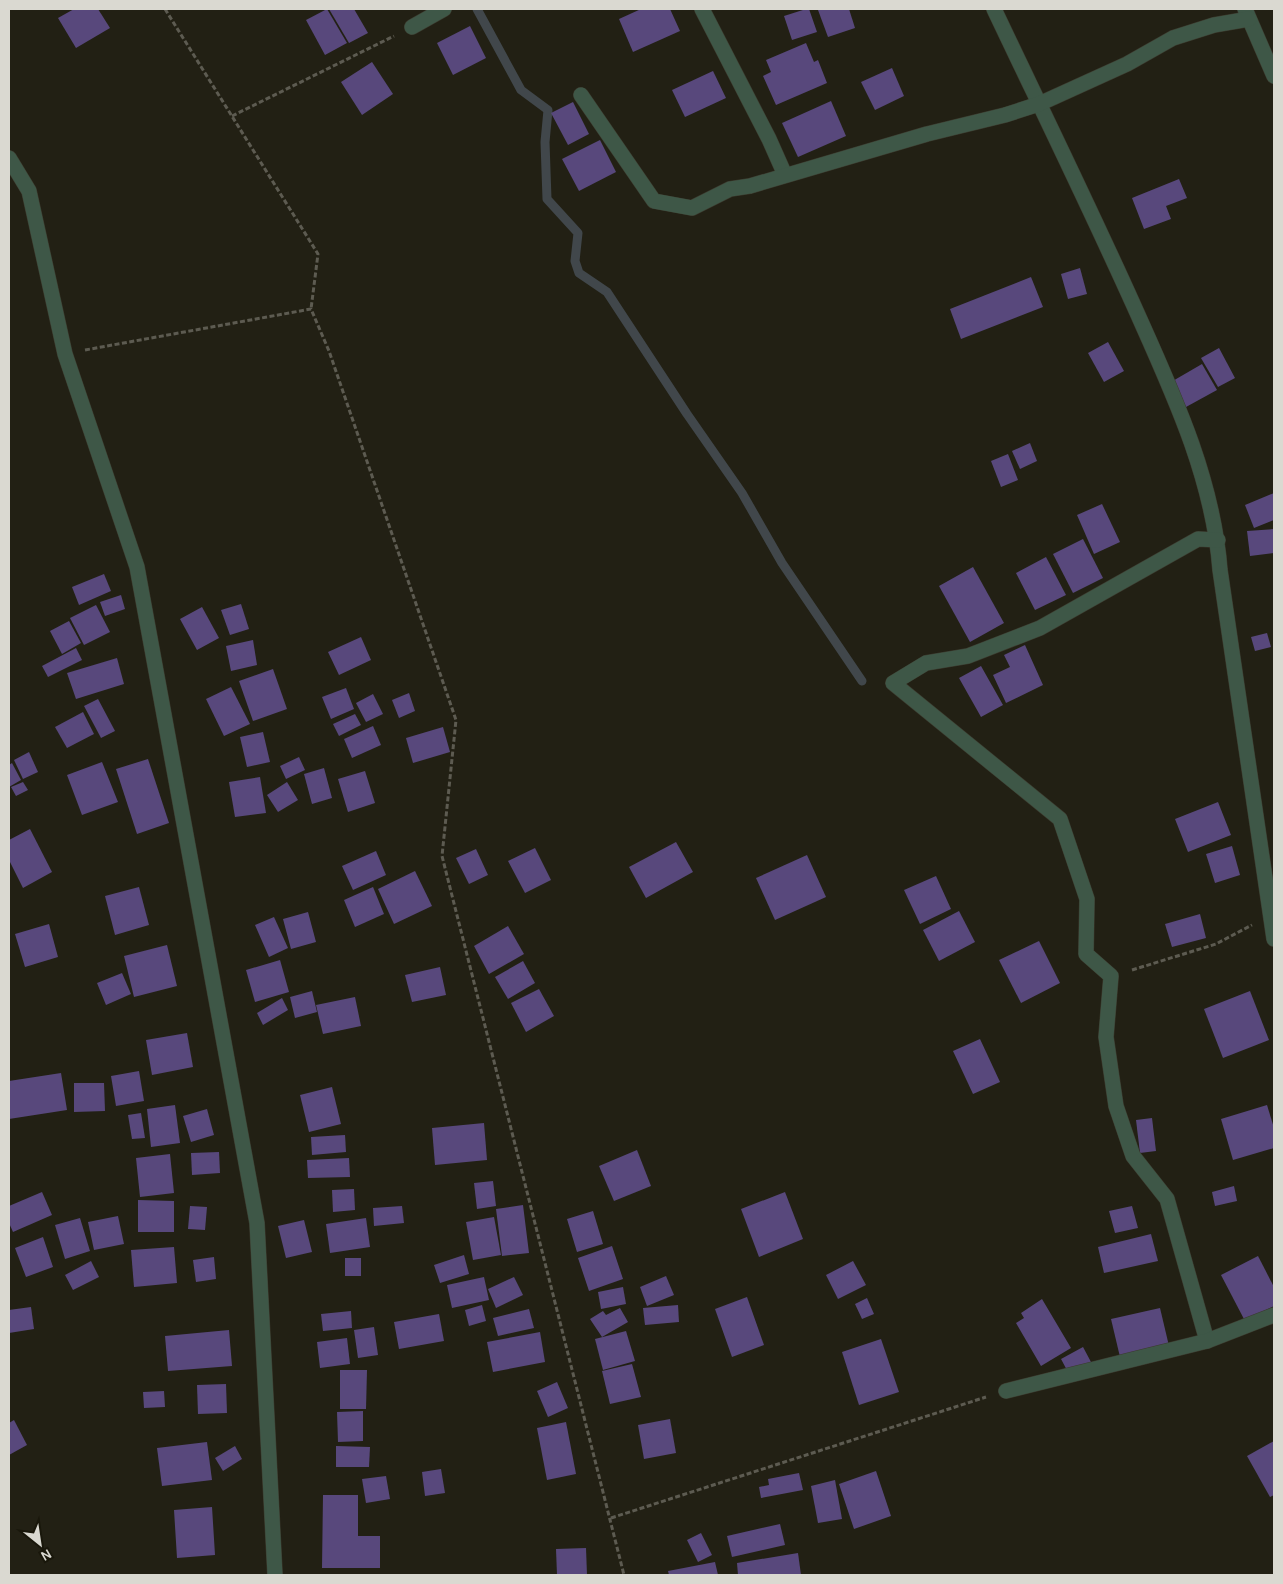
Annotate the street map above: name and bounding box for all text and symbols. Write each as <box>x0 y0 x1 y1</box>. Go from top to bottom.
north arrow <box>15 1519 65 1569</box>
text: N <box>38 1545 55 1565</box>

